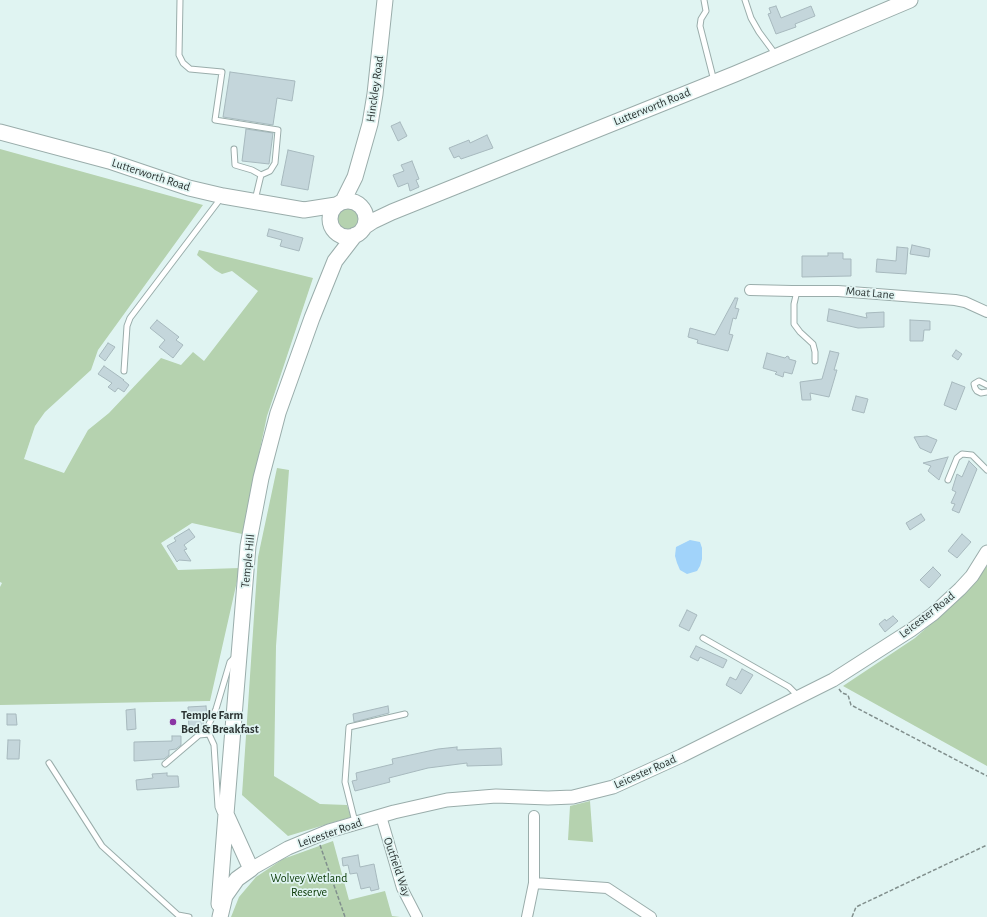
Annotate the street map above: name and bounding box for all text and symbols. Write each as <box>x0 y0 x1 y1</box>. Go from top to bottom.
street label: Hinckley Road <box>363 55 387 123</box>
street label: Lutterworth Road <box>611 85 693 129</box>
street label: Lutterworth Road <box>110 156 192 194</box>
street label: Moat Lane <box>845 284 895 302</box>
street label: Temple Hill <box>238 533 258 589</box>
street label: Leicester Road <box>896 589 958 641</box>
place label: Temple Farm Bed & Breakfast <box>181 708 259 736</box>
marker: Temple Farm Bed & Breakfast <box>168 717 178 727</box>
street label: Leicester Road <box>612 752 678 792</box>
street label: Leicester Road <box>296 815 364 851</box>
street label: Outfield Way <box>380 836 414 898</box>
park label: Wolvey Wetland Reserve <box>271 871 347 899</box>

